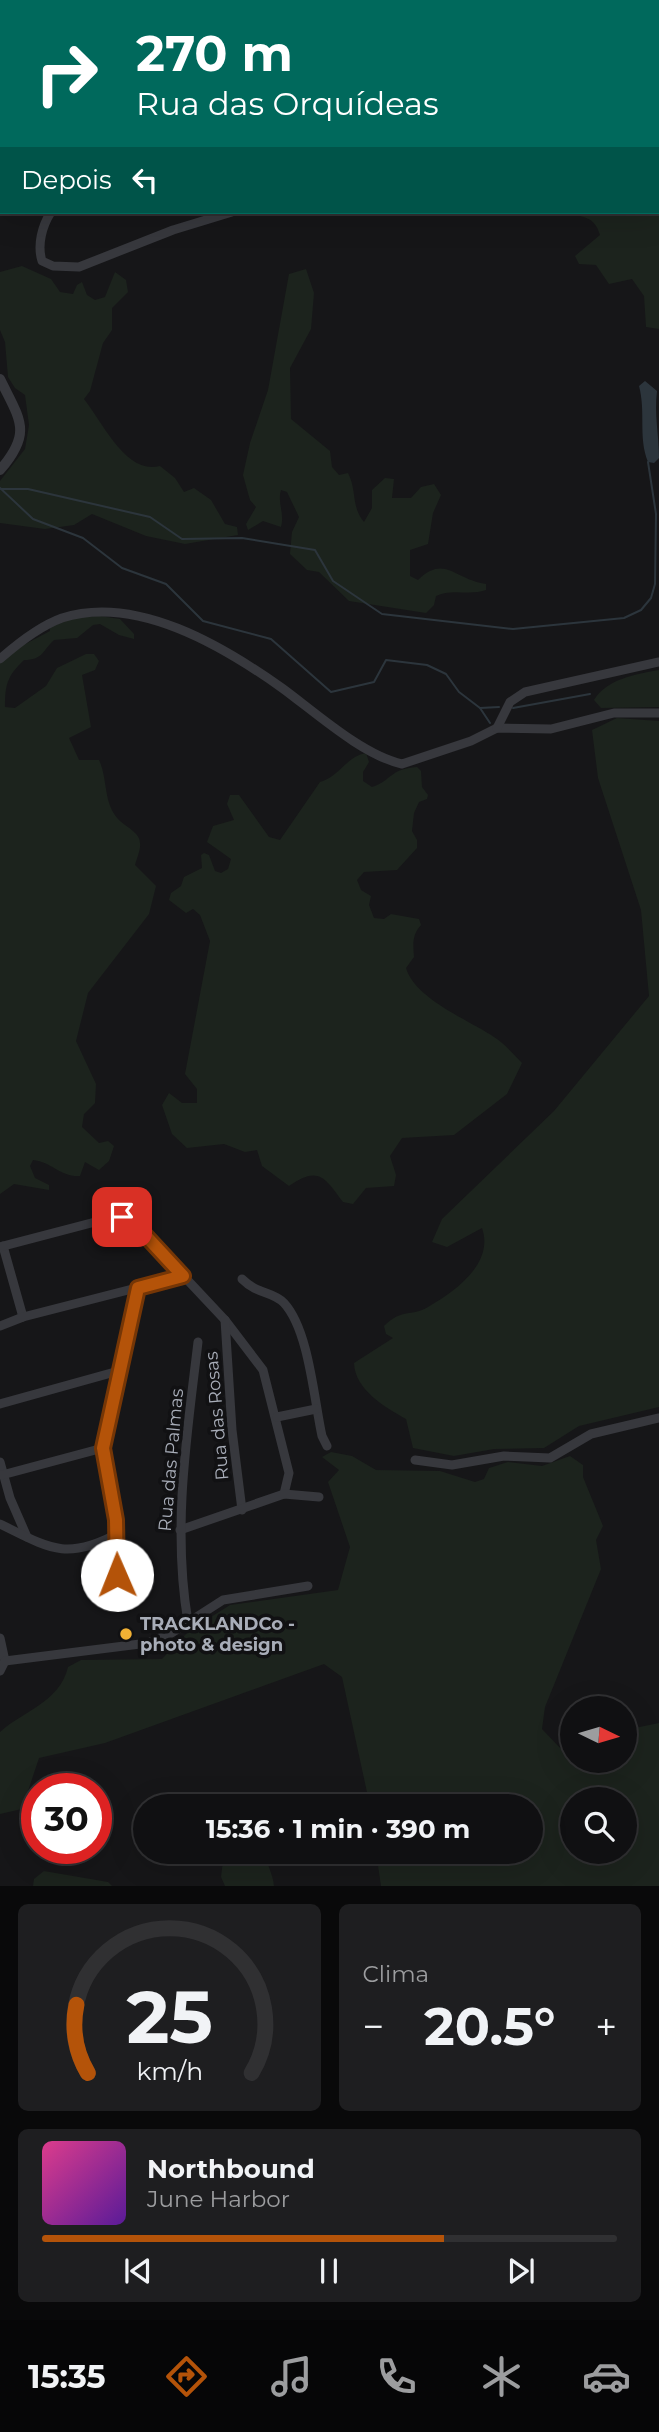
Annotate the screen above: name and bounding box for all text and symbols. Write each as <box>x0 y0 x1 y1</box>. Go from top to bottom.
text: 270 m <box>136 24 293 83</box>
icon: right <box>21 28 112 119</box>
text: Rua das Orquídeas <box>136 84 439 123</box>
icon: left <box>126 161 164 199</box>
text: Depois <box>21 164 112 196</box>
pin <box>92 1187 152 1247</box>
icon: arrive <box>103 1198 141 1236</box>
street label: Rua das Rosas <box>200 1350 234 1481</box>
street label: Rua das Palmas <box>154 1387 188 1532</box>
position arrow <box>80 1538 154 1612</box>
place label: TRACKLANDCo - photo & design <box>140 1613 295 1656</box>
marker: TRACKLANDCo - photo & design <box>118 1626 134 1642</box>
north arrow <box>560 1696 637 1773</box>
map controls <box>560 1696 637 1864</box>
speed limit sign: 30 <box>21 1773 112 1864</box>
button: search <box>560 1787 637 1864</box>
text: 15:36 · 1 min · 390 m <box>206 1813 470 1845</box>
text: Clima <box>363 1960 429 1988</box>
text: 25 <box>126 1974 212 2062</box>
text: 20.5° <box>424 1995 555 2058</box>
text: − <box>363 2003 384 2050</box>
text: + <box>595 2003 617 2050</box>
text: km/h <box>136 2056 203 2086</box>
text: Northbound <box>147 2153 315 2185</box>
text: June Harbor <box>147 2185 290 2213</box>
icon: previous <box>119 2252 157 2290</box>
icon: pause <box>310 2252 348 2290</box>
icon: next <box>502 2252 540 2290</box>
icon: directions <box>162 2352 211 2401</box>
icon: music <box>267 2352 316 2401</box>
icon: phone <box>372 2352 421 2401</box>
icon: climate <box>477 2352 526 2401</box>
icon: car <box>582 2352 631 2401</box>
text: 15:35 <box>28 2357 106 2396</box>

